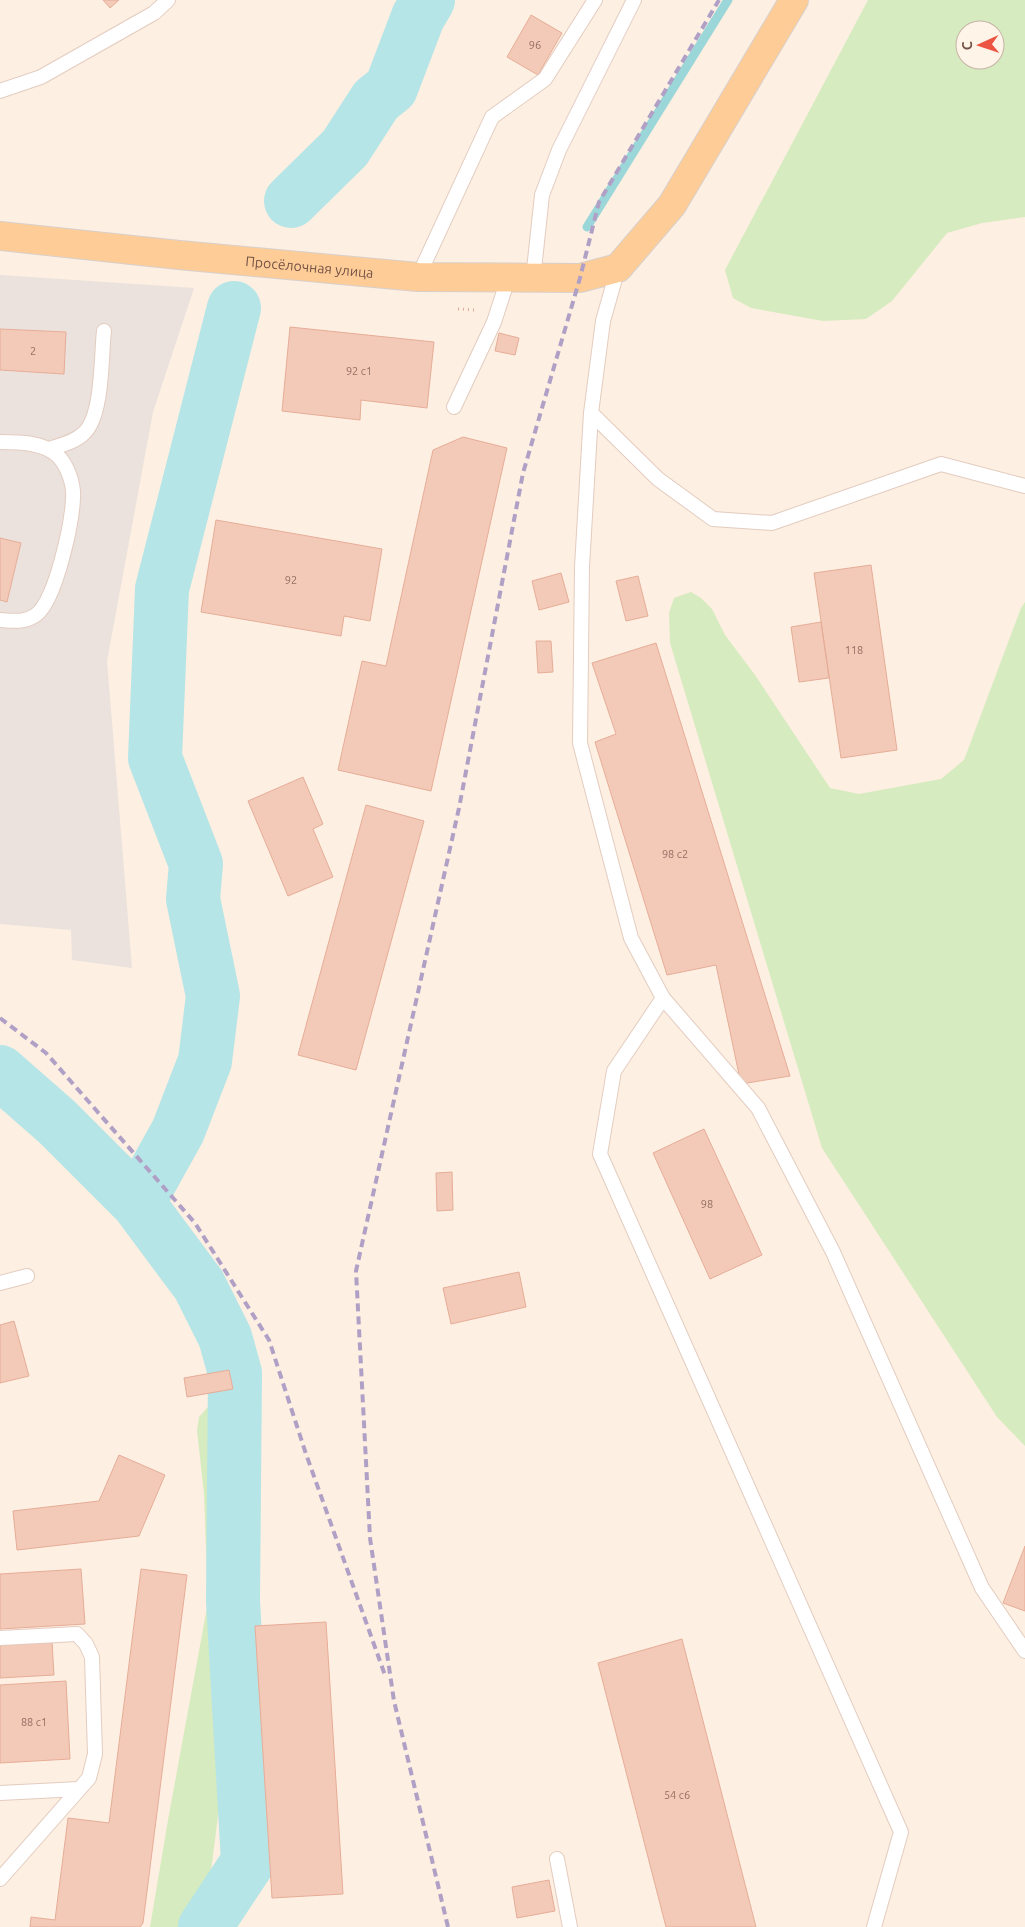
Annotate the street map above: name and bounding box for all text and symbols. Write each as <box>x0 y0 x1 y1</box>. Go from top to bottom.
north arrow <box>955 20 1005 70</box>
house number: 96 <box>529 39 541 51</box>
text: С <box>959 41 975 51</box>
street label: Просёлочная улица <box>245 253 374 281</box>
house number: 2 <box>30 345 36 357</box>
house number: 92 с1 <box>346 365 372 377</box>
house number: 92 <box>285 574 297 586</box>
house number: 118 <box>845 644 863 656</box>
house number: 98 с2 <box>662 848 688 860</box>
house number: 98 <box>701 1198 713 1210</box>
house number: 88 с1 <box>21 1716 47 1728</box>
house number: 54 с6 <box>664 1789 690 1801</box>

